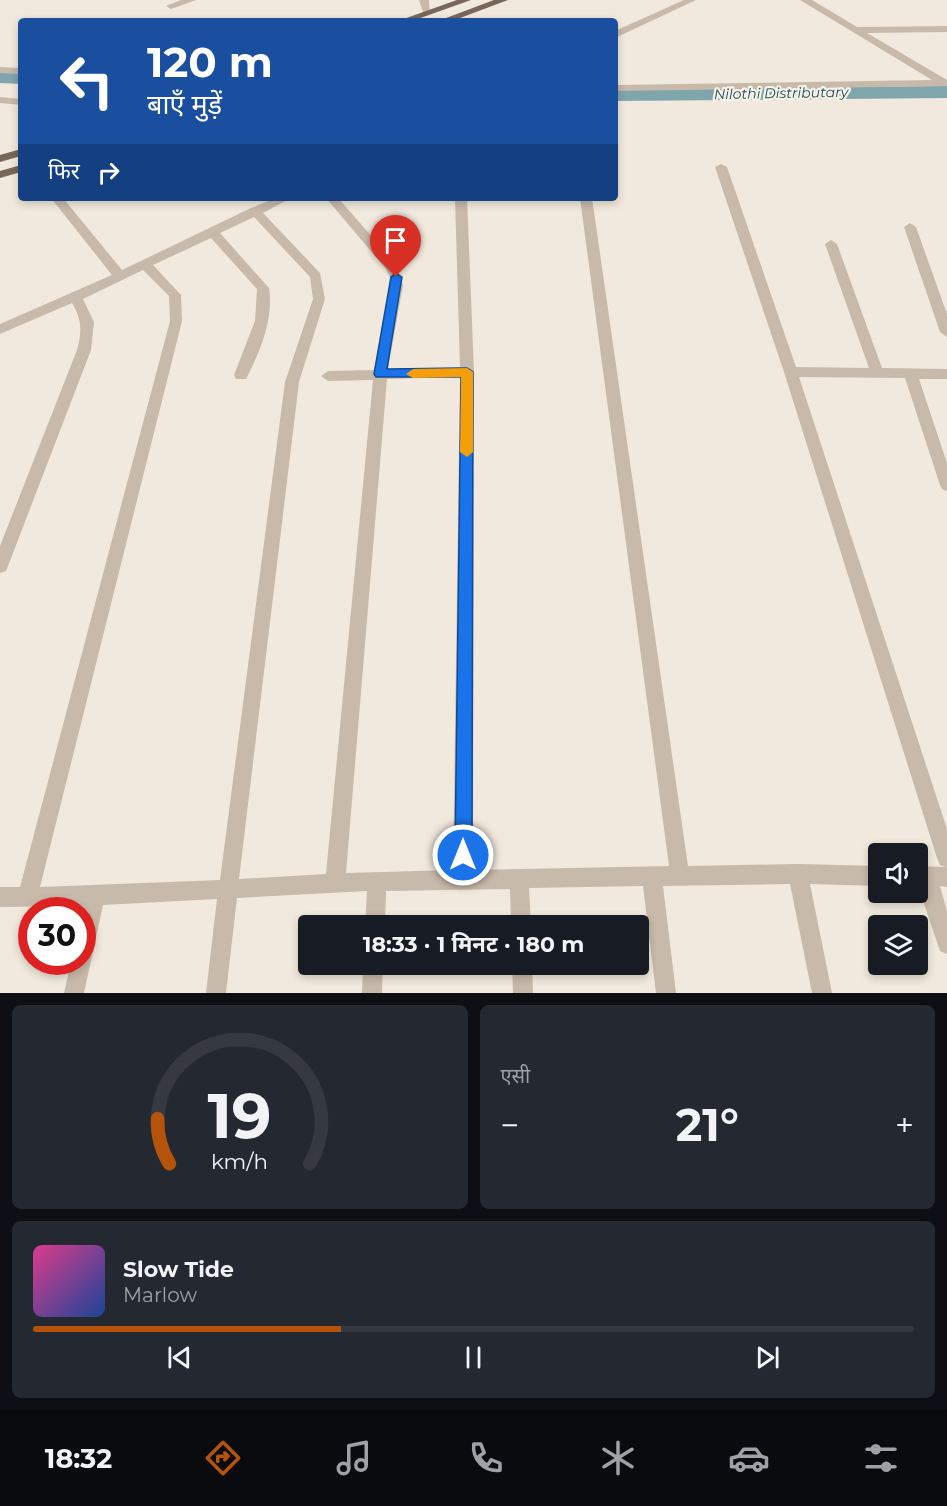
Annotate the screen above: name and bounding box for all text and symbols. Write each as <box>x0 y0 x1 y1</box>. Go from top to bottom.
text: 120 m <box>147 36 273 88</box>
icon: left <box>48 42 126 120</box>
water label: Nilothi Distributary <box>714 83 850 103</box>
text: बाएँ मुड़ें <box>147 88 222 121</box>
icon: right <box>92 156 125 189</box>
text: फिर <box>48 158 80 185</box>
pin <box>370 215 421 277</box>
icon: arrive <box>379 224 412 257</box>
position arrow <box>431 823 495 887</box>
map controls <box>868 843 928 975</box>
button: sound <box>868 843 928 903</box>
speed limit sign: 30 <box>18 897 96 975</box>
button: layers <box>868 915 928 975</box>
text: 18:33 · 1 मिनट · 180 m <box>363 931 584 958</box>
text: एसी <box>501 1064 530 1088</box>
text: 19 <box>208 1078 272 1154</box>
text: 21° <box>676 1097 739 1152</box>
text: − <box>501 1105 519 1145</box>
text: + <box>895 1105 914 1145</box>
text: km/h <box>211 1148 268 1174</box>
text: Slow Tide <box>123 1256 234 1283</box>
text: Marlow <box>123 1283 197 1307</box>
icon: previous <box>163 1341 196 1374</box>
icon: pause <box>457 1341 490 1374</box>
icon: next <box>751 1341 784 1374</box>
icon: directions <box>202 1437 244 1479</box>
icon: music <box>333 1437 375 1479</box>
icon: phone <box>465 1437 507 1479</box>
icon: climate <box>597 1437 639 1479</box>
icon: car <box>728 1437 770 1479</box>
icon: filters <box>860 1437 902 1479</box>
text: 18:32 <box>45 1442 112 1475</box>

